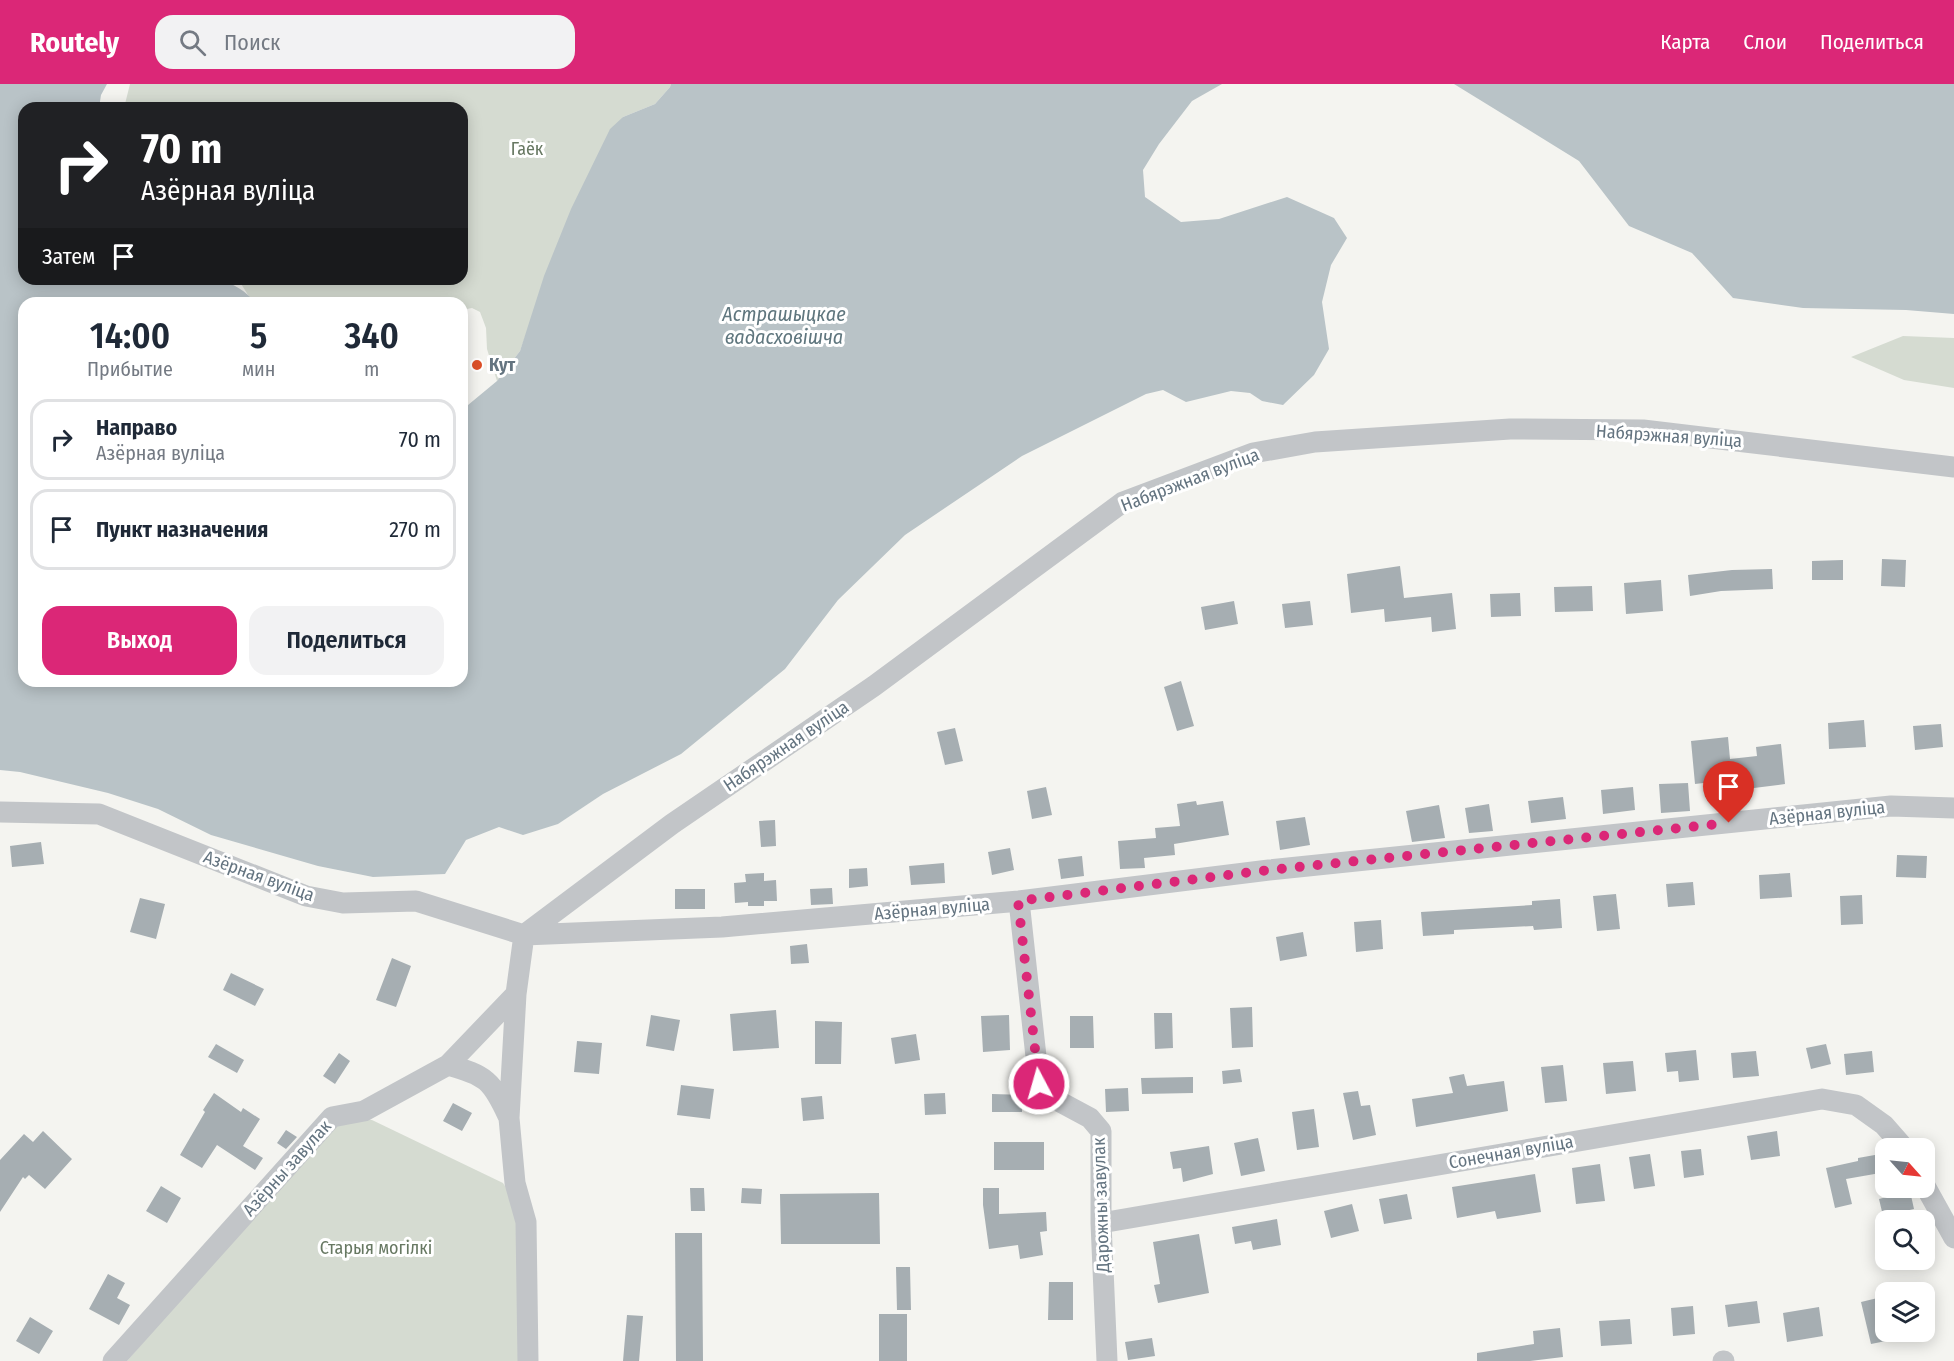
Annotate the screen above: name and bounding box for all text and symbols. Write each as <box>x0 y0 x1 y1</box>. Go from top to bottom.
search box <box>155 15 575 69</box>
text: Routely <box>30 26 119 59</box>
icon: search <box>176 26 209 59</box>
text: Поиск <box>224 29 280 56</box>
text: Карта <box>1660 29 1710 55</box>
text: Слои <box>1743 29 1787 55</box>
text: Поделиться <box>1820 29 1924 55</box>
text: 70 m <box>141 124 222 174</box>
icon: right <box>42 126 120 204</box>
park label: Гаёк <box>511 138 544 160</box>
text: Азёрная вуліца <box>141 175 315 207</box>
icon: arrive <box>107 240 140 273</box>
text: Затем <box>42 243 95 270</box>
water label: Астрашыцкае вадасховішча <box>721 302 846 349</box>
text: 14:00 <box>90 314 170 358</box>
text: 5 <box>250 314 267 358</box>
text: 340 <box>345 314 399 358</box>
place label: Кут <box>489 354 516 376</box>
text: Прибытие <box>87 357 173 381</box>
text: мин <box>242 357 276 381</box>
text: m <box>364 357 379 381</box>
marker: Кут <box>470 358 484 372</box>
text: Направо <box>96 414 177 441</box>
street label: Набярэжная вуліца <box>1595 420 1743 452</box>
icon: right <box>45 423 78 456</box>
text: 70 m <box>399 426 441 453</box>
text: Азёрная вуліца <box>96 441 225 465</box>
street label: Набярэжная вуліца <box>1118 443 1262 517</box>
icon: arrive <box>45 513 78 546</box>
text: Пункт назначения <box>96 516 268 543</box>
text: 270 m <box>389 516 441 543</box>
button: Выход <box>42 606 237 675</box>
button: Поделиться <box>249 606 444 675</box>
street label: Набярэжная вуліца <box>719 696 853 796</box>
pin <box>1703 761 1754 823</box>
icon: arrive <box>1712 770 1745 803</box>
street label: Азёрная вуліца <box>1768 796 1886 830</box>
street label: Азёрная вуліца <box>201 846 318 906</box>
street label: Азёрная вуліца <box>873 893 991 925</box>
position arrow <box>1007 1052 1071 1116</box>
street label: Азёрны завулак <box>238 1115 336 1220</box>
street label: Сонечная вуліца <box>1447 1130 1575 1174</box>
street label: Дарожны завулак <box>1088 1137 1114 1274</box>
north arrow <box>1875 1138 1935 1198</box>
map controls <box>1875 1138 1935 1342</box>
button: search <box>1875 1210 1935 1270</box>
park label: Старыя могілкі <box>320 1237 432 1259</box>
button: layers <box>1875 1282 1935 1342</box>

